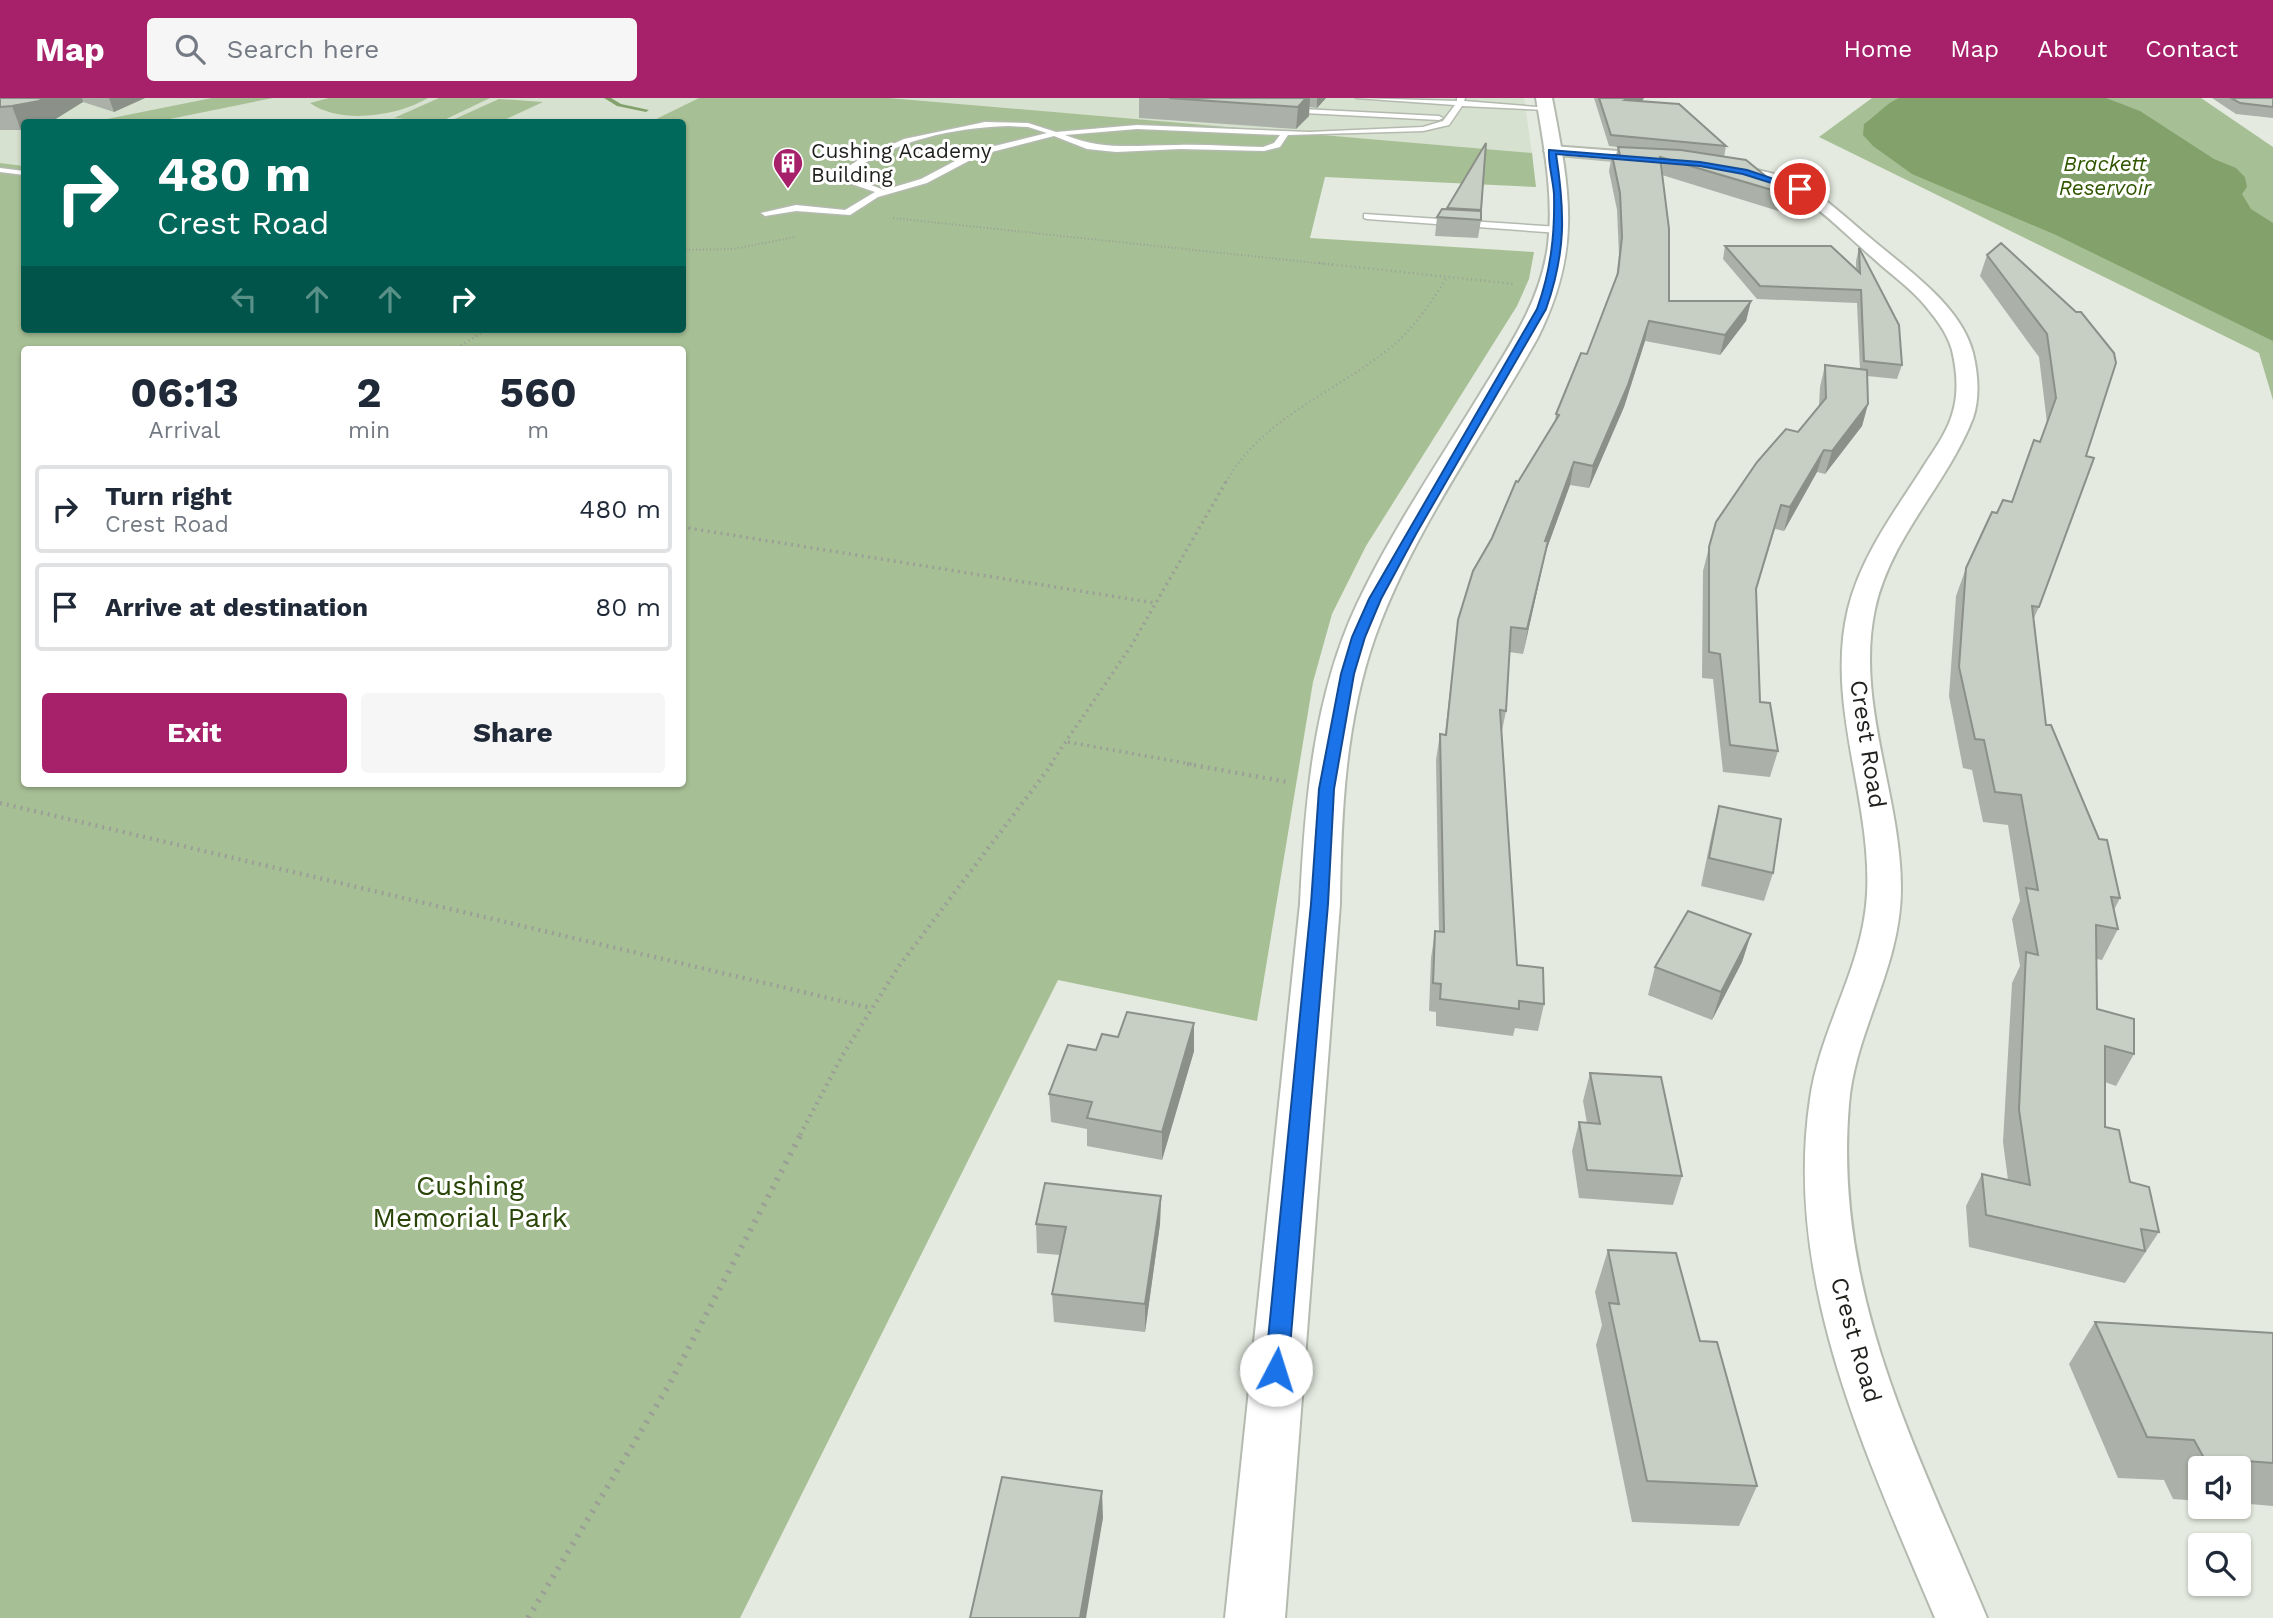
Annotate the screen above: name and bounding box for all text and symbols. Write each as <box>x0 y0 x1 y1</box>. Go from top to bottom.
search box <box>147 18 637 81</box>
text: Map <box>35 30 105 69</box>
icon: search <box>171 30 209 68</box>
text: Search here <box>227 34 379 64</box>
text: Home <box>1844 35 1912 63</box>
text: Map <box>1950 35 1999 63</box>
text: About <box>2037 35 2107 63</box>
text: Contact <box>2145 35 2238 63</box>
place label: Cushing Academy Building <box>811 138 992 187</box>
text: 480 m <box>157 145 311 203</box>
building icon: Cushing Academy Building <box>771 146 805 190</box>
icon: right <box>42 147 133 238</box>
water label: Brackett Reservoir <box>2059 151 2152 200</box>
pin <box>1770 159 1830 219</box>
icon: arrive <box>1781 170 1819 208</box>
text: Crest Road <box>157 204 329 242</box>
icon: left <box>225 280 263 318</box>
icon: ahead <box>298 280 336 318</box>
icon: ahead <box>371 280 409 318</box>
icon: right <box>444 280 482 318</box>
text: 06:13 <box>130 368 239 417</box>
text: 2 <box>357 368 382 417</box>
text: 560 <box>499 368 577 417</box>
text: Arrival <box>149 417 220 444</box>
text: min <box>348 417 390 444</box>
text: m <box>527 417 549 444</box>
text: Turn right <box>105 481 232 511</box>
icon: right <box>46 490 84 528</box>
text: 480 m <box>579 494 661 524</box>
text: Crest Road <box>105 511 229 538</box>
icon: arrive <box>46 588 84 626</box>
text: Arrive at destination <box>105 592 368 622</box>
text: 80 m <box>595 592 661 622</box>
street label: Crest Road <box>1844 678 1892 810</box>
button: Exit <box>42 693 347 773</box>
button: Share <box>361 693 665 773</box>
park label: Cushing Memorial Park <box>372 1169 568 1234</box>
street label: Crest Road <box>1825 1274 1887 1406</box>
position arrow <box>1239 1333 1313 1407</box>
map controls <box>2188 1456 2251 1596</box>
button: sound <box>2188 1456 2251 1519</box>
button: search <box>2188 1533 2251 1596</box>

